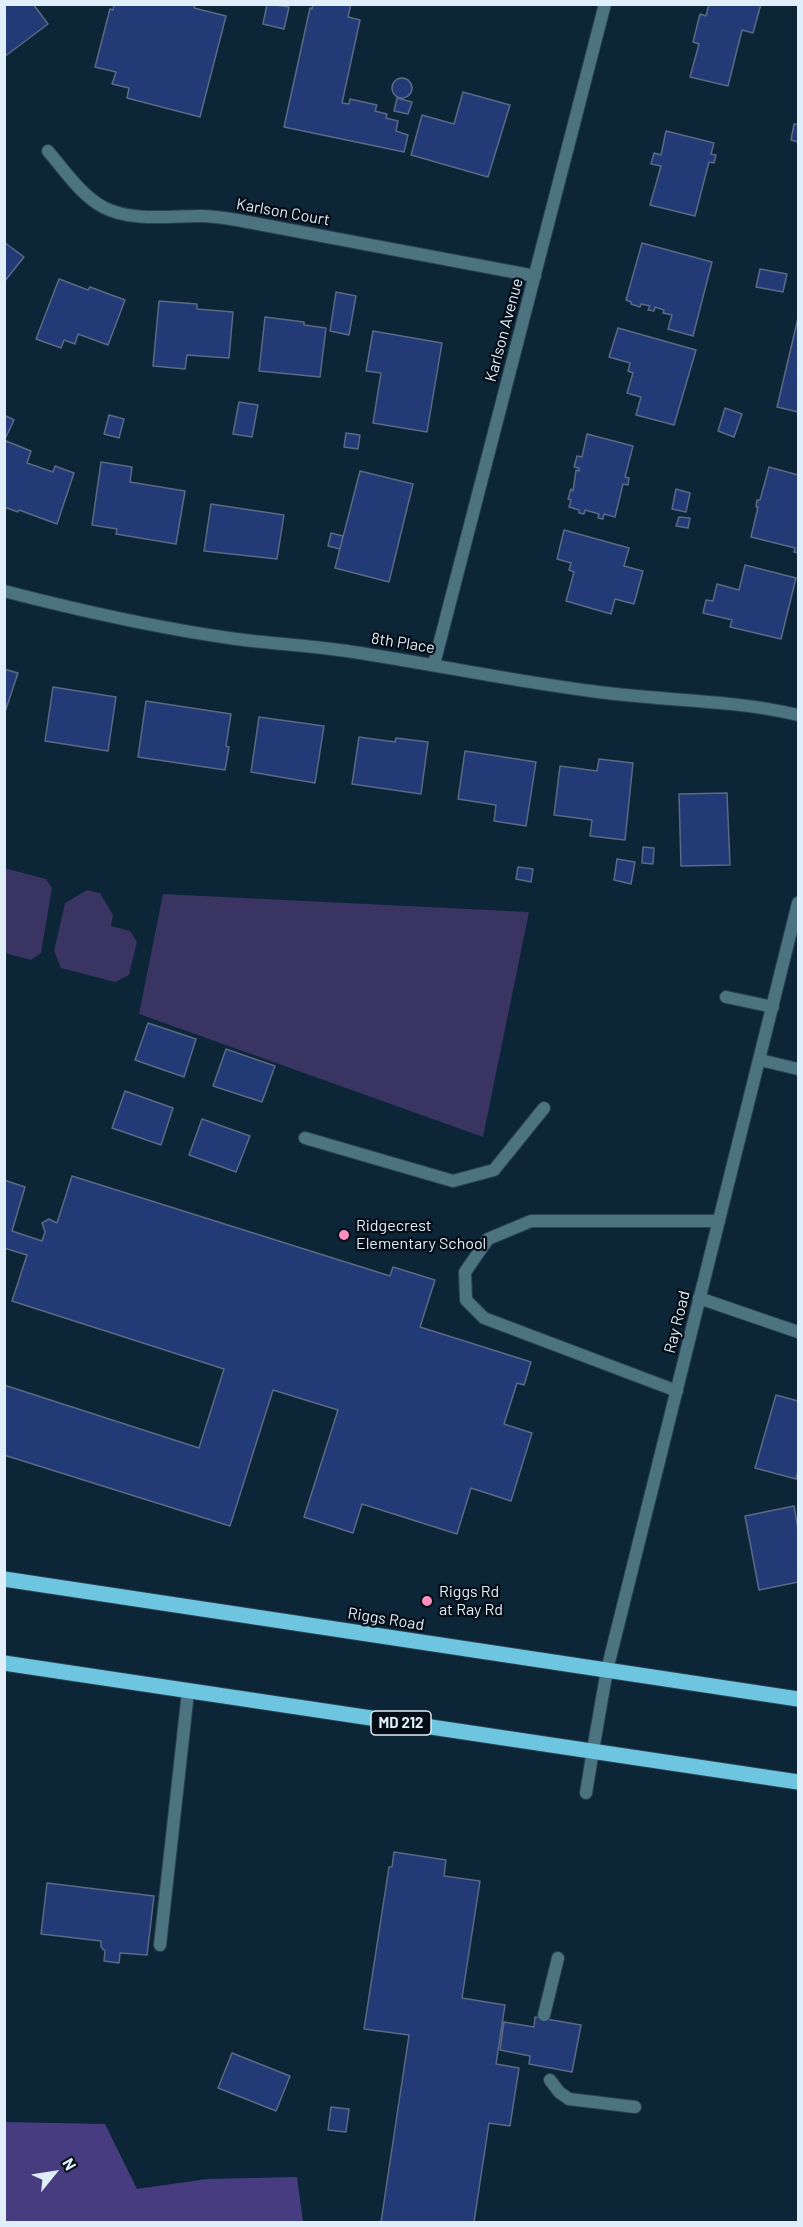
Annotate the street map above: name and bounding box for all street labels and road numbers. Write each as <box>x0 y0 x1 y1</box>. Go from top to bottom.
street label: Karlson Court <box>235 194 331 230</box>
street label: Karlson Avenue <box>481 276 527 384</box>
street label: 8th Place <box>370 629 436 657</box>
street label: Ray Road <box>660 1289 694 1355</box>
street label: Riggs Road <box>346 1603 426 1635</box>
road number: MD 212 <box>371 1711 431 1735</box>

